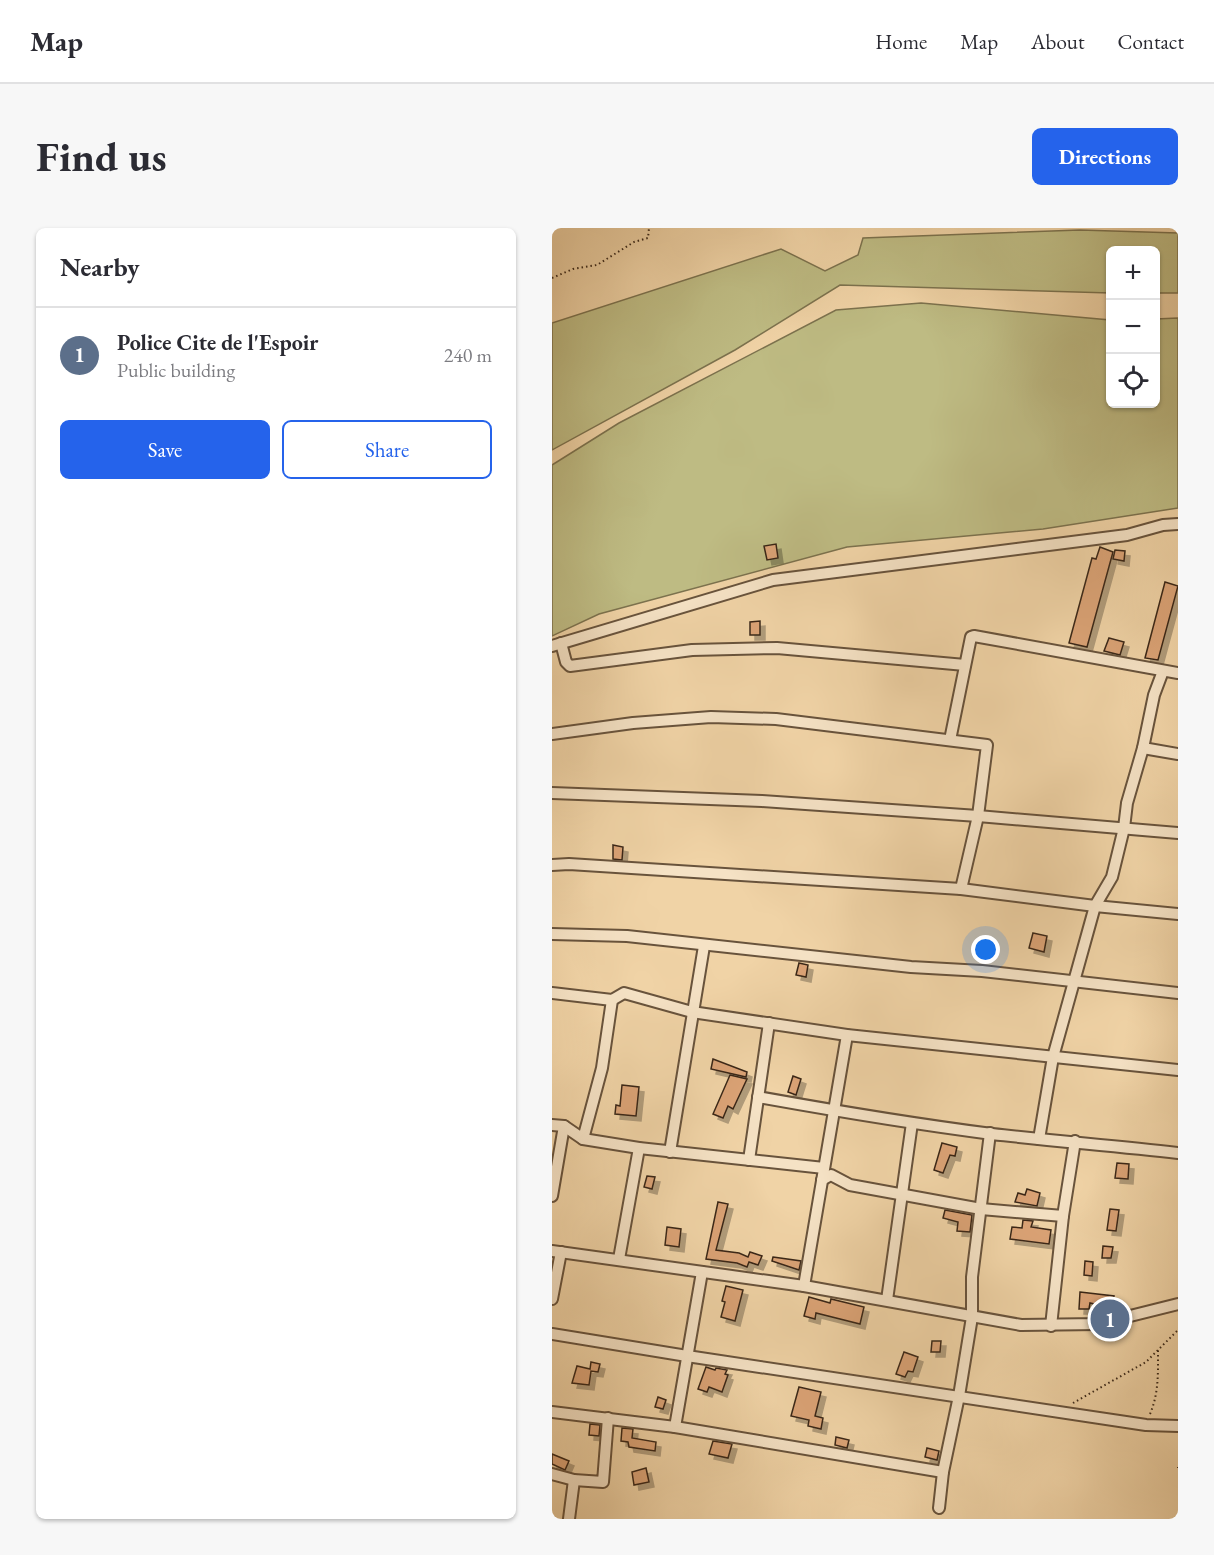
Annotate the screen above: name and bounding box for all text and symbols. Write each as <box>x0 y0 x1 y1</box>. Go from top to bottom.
text: Map <box>30 23 83 59</box>
text: Home <box>875 28 927 55</box>
text: Map <box>960 28 998 55</box>
text: About <box>1031 28 1084 55</box>
text: Contact <box>1117 28 1184 55</box>
button: Directions <box>1032 128 1178 185</box>
text: Find us <box>36 129 167 184</box>
map controls <box>1106 246 1160 408</box>
button: + <box>1106 246 1160 300</box>
text: Nearby <box>60 250 140 284</box>
button: − <box>1106 300 1160 354</box>
text: Police Cite de l'Espoir <box>117 328 318 357</box>
text: 1 <box>74 342 85 368</box>
text: 240 m <box>444 342 492 368</box>
button: locate <box>1106 354 1160 408</box>
text: Public building <box>117 357 235 383</box>
button: Save <box>60 420 270 479</box>
button: Share <box>282 420 492 479</box>
your location <box>971 935 1000 964</box>
pin: 1 <box>1090 1296 1130 1342</box>

